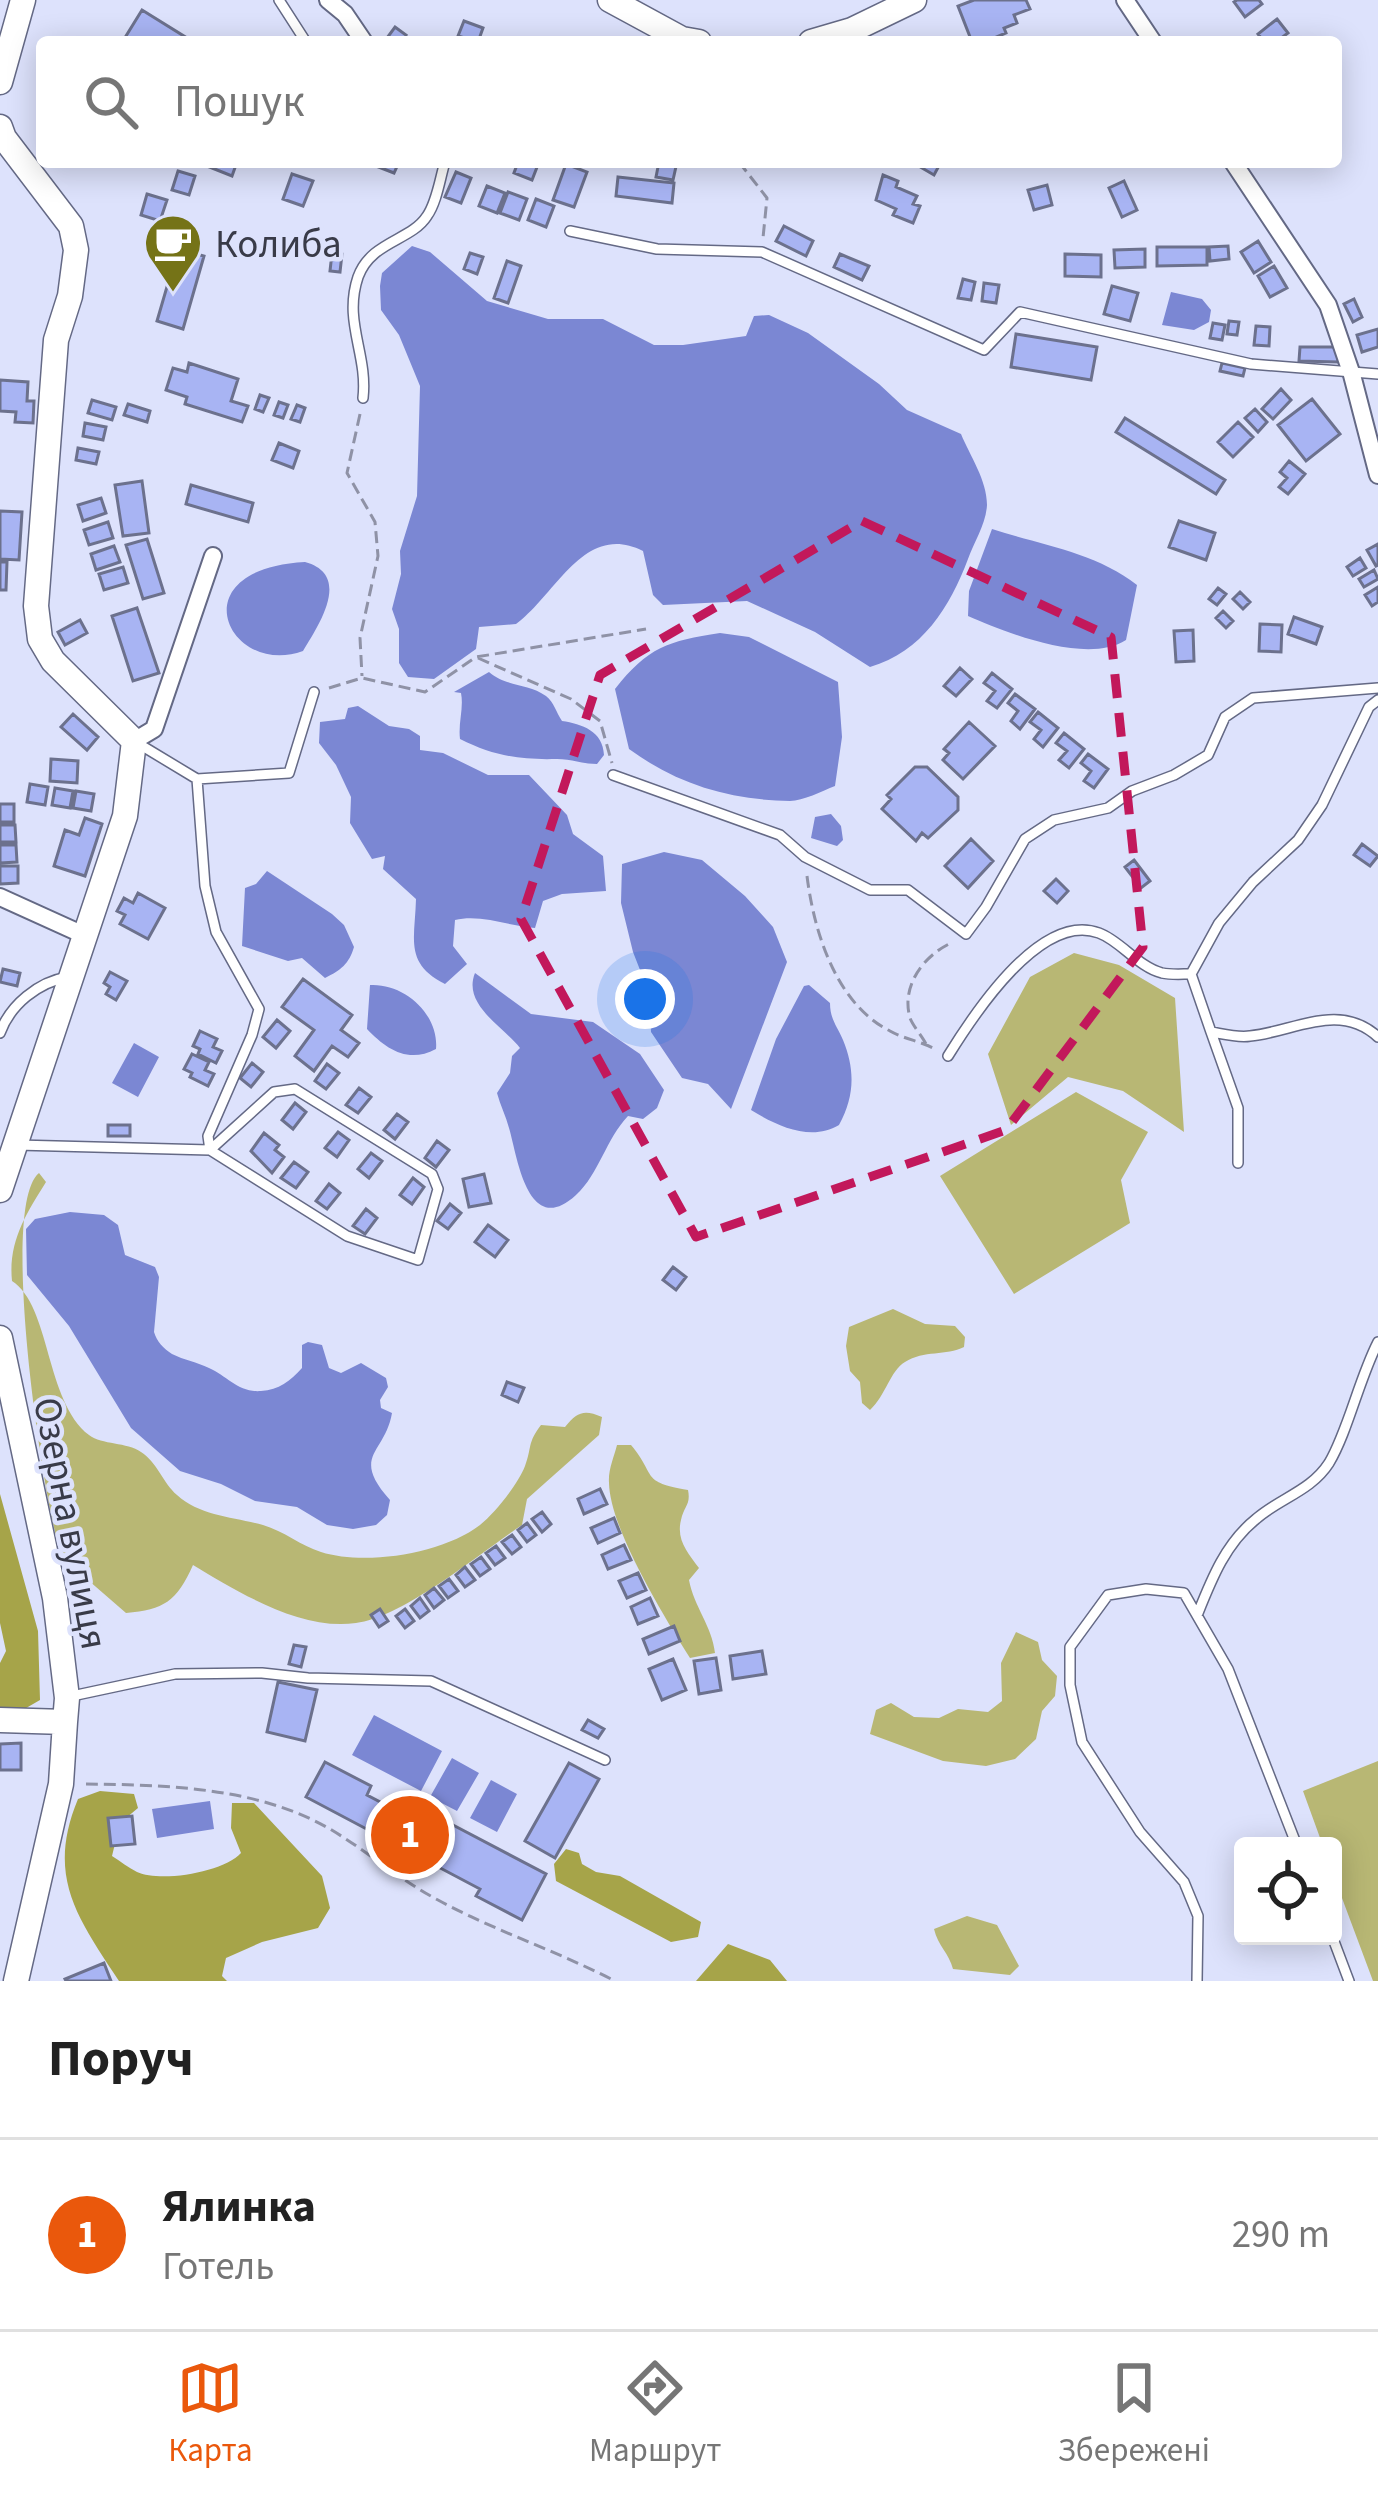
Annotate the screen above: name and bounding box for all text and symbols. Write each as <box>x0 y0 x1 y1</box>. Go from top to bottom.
search box <box>36 36 1342 168</box>
icon: search <box>78 69 144 135</box>
text: Пошук <box>174 70 304 134</box>
cafe icon: Колиба <box>142 212 204 294</box>
place label: Колиба <box>215 217 342 273</box>
your location <box>615 969 675 1029</box>
street label: Озерна вулиця <box>18 1393 122 1654</box>
pin: 1 <box>371 1790 449 1880</box>
map controls <box>1234 1837 1342 1945</box>
button: locate <box>1234 1837 1342 1945</box>
text: Поруч <box>48 2023 194 2095</box>
text: Ялинка <box>162 2175 316 2239</box>
text: 1 <box>77 2207 97 2263</box>
text: 290 m <box>1232 2207 1330 2263</box>
text: Готель <box>162 2239 274 2295</box>
tab: Карта <box>168 2355 253 2474</box>
tab: Маршрут <box>589 2355 721 2474</box>
tab: Збережені <box>1058 2355 1210 2474</box>

